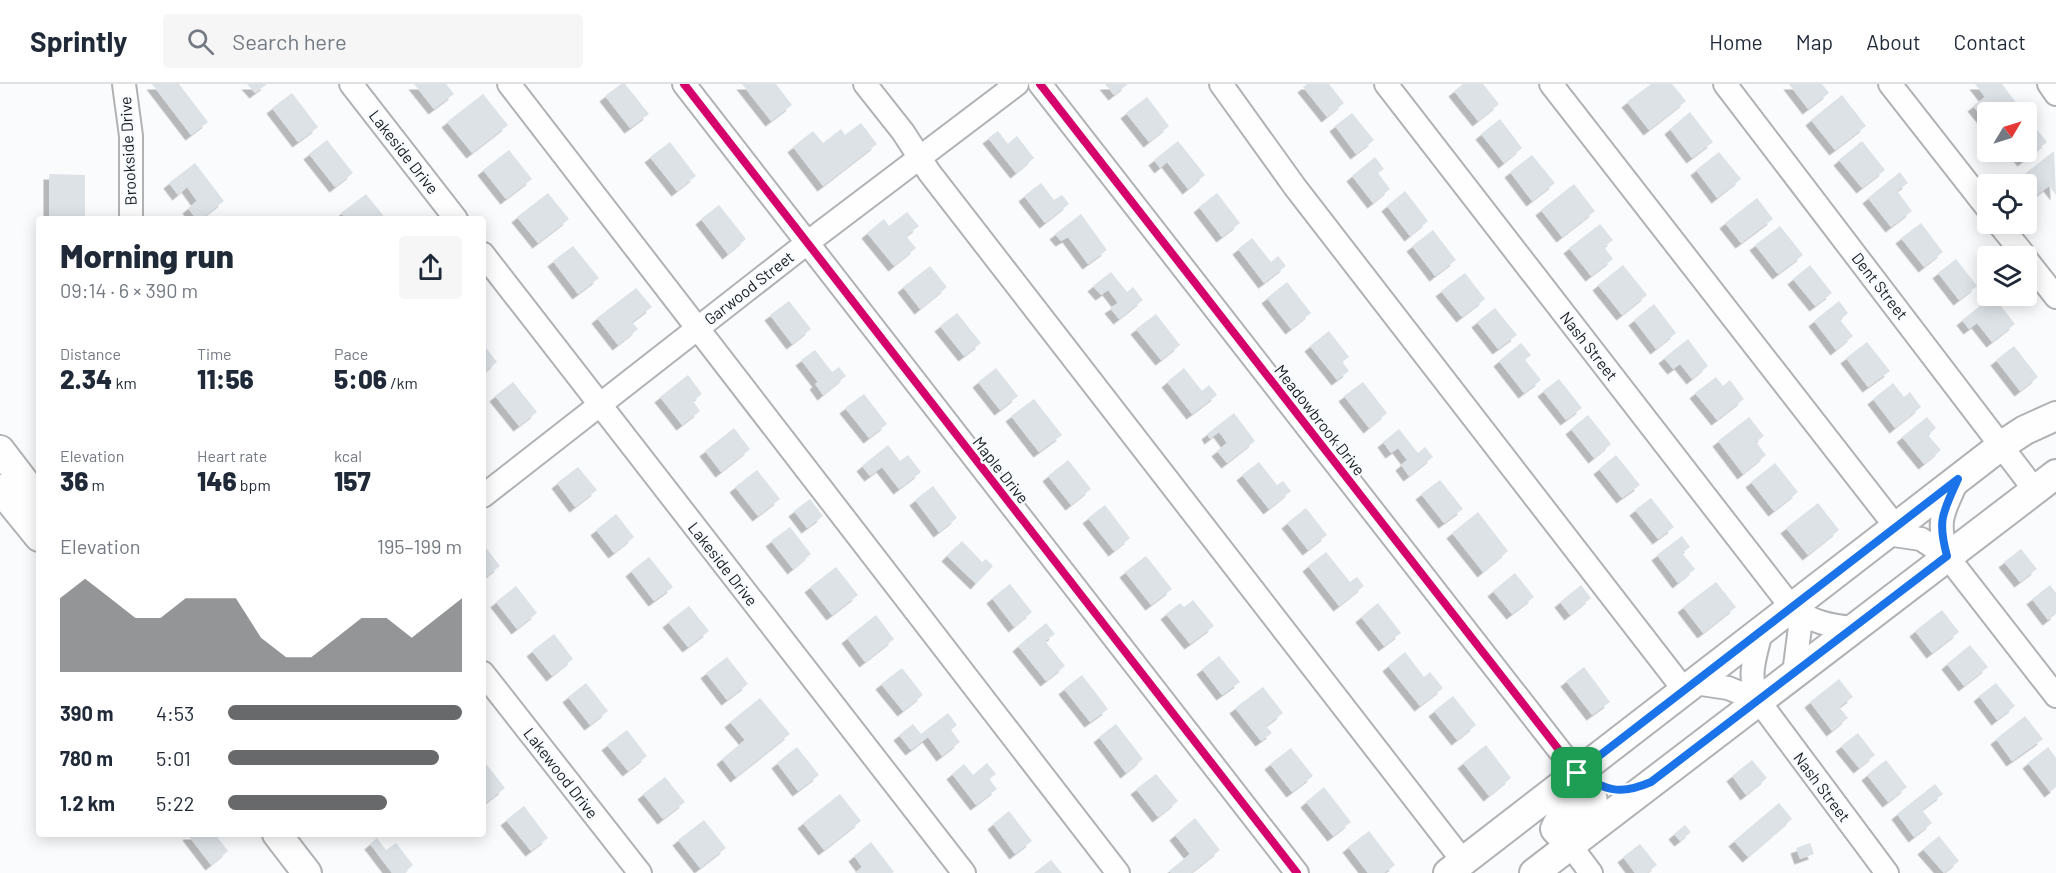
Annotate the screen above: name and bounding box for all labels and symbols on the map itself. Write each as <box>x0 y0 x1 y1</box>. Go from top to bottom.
street label: Brookside Drive <box>115 96 140 206</box>
north arrow <box>1977 102 2037 162</box>
street label: Lakeside Drive <box>366 106 443 197</box>
street label: Garwood Street <box>700 247 797 328</box>
street label: Dent Street <box>1848 248 1912 323</box>
street label: Nash Street <box>1557 307 1622 384</box>
street label: Meadowbrook Drive <box>1271 360 1370 479</box>
street label: Maple Drive <box>969 433 1033 507</box>
street label: Lakeside Drive <box>685 518 762 609</box>
street label: Lakewood Drive <box>520 724 603 822</box>
pin <box>1551 747 1602 798</box>
street label: Nash Street <box>1790 748 1855 825</box>

